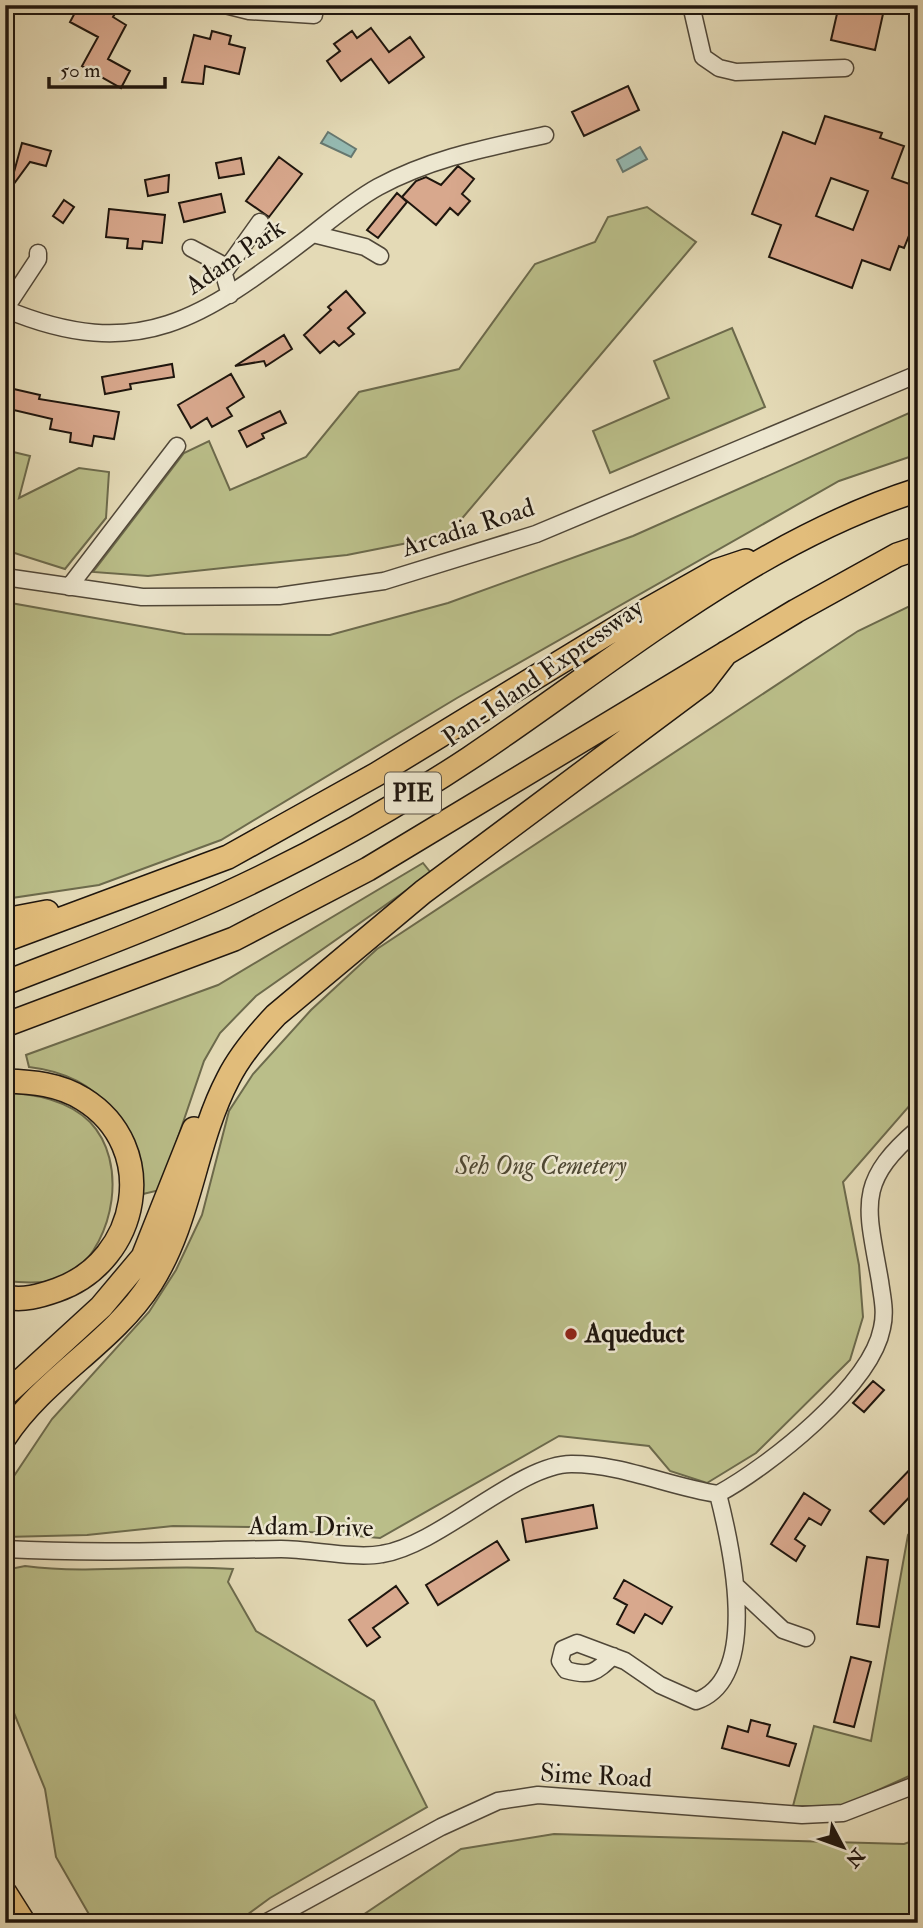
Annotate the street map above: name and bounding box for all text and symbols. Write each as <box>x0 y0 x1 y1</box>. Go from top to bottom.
scale bar <box>49 46 164 90</box>
text: 50 m <box>60 57 101 84</box>
street label: Adam Park <box>178 212 291 302</box>
street label: Arcadia Road <box>397 491 539 565</box>
street label: Pan-Island Expressway <box>437 591 650 755</box>
road number: PIE <box>385 772 441 814</box>
park label: Seh Ong Cemetery <box>454 1150 627 1182</box>
place label: Aqueduct <box>584 1318 685 1351</box>
marker: Aqueduct <box>563 1326 579 1342</box>
street label: Adam Drive <box>247 1510 374 1544</box>
street label: Sime Road <box>539 1757 653 1795</box>
north arrow <box>808 1812 878 1882</box>
text: N <box>840 1842 870 1873</box>

